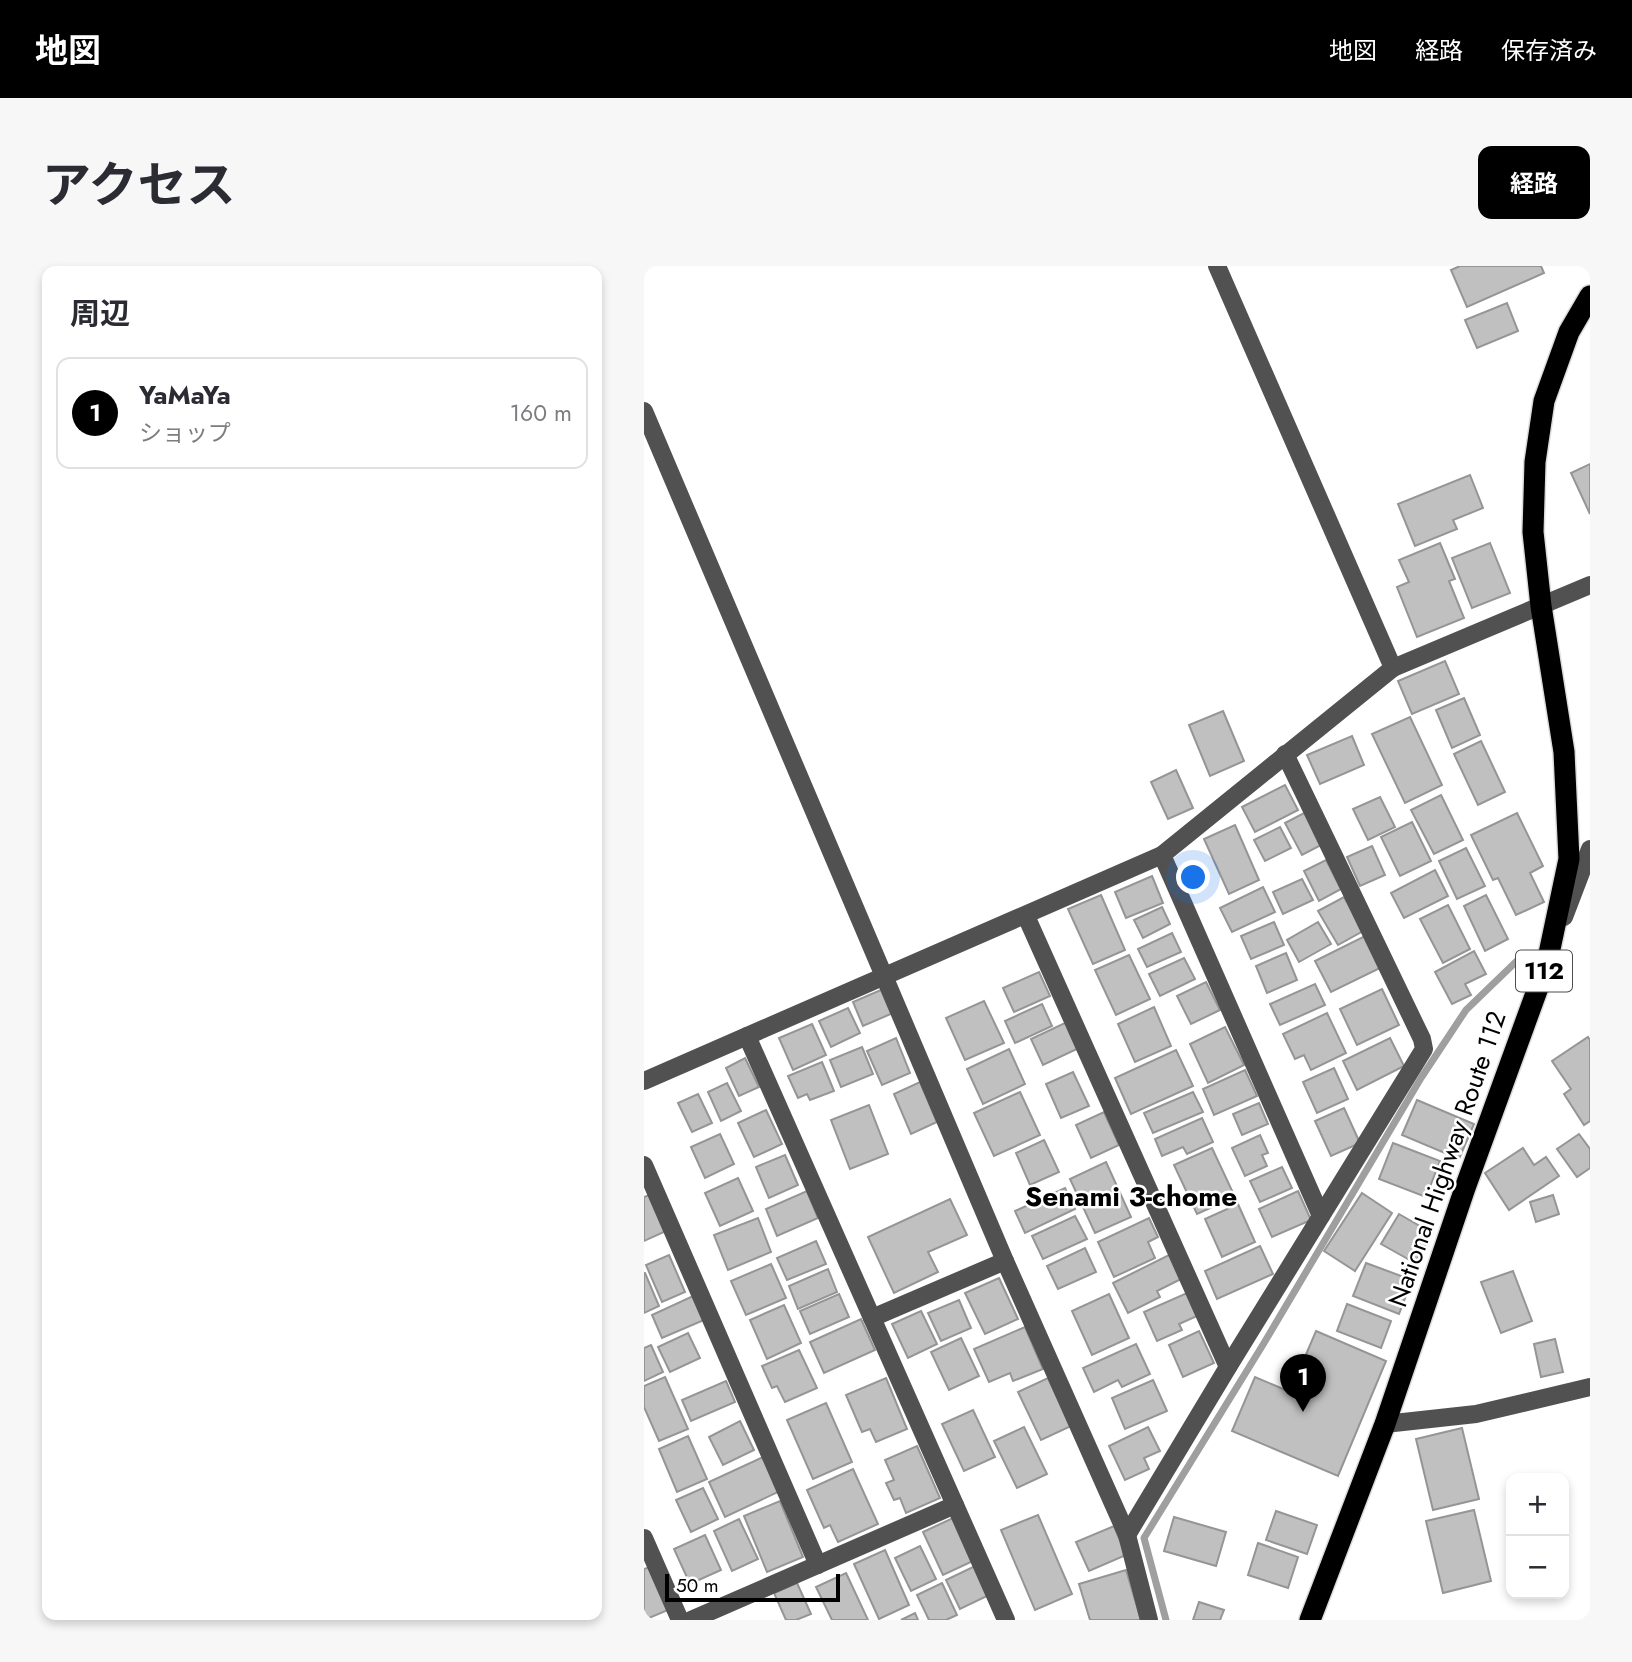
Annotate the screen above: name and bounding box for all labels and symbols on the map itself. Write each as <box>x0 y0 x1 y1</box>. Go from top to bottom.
your location <box>1176 860 1210 894</box>
road number: 112 <box>1516 950 1572 992</box>
street label: National Highway Route 112 <box>1378 1006 1516 1312</box>
district label: Senami 3-chome <box>1025 1176 1237 1217</box>
pin: 1 <box>1280 1354 1326 1412</box>
scale bar <box>665 1571 840 1603</box>

